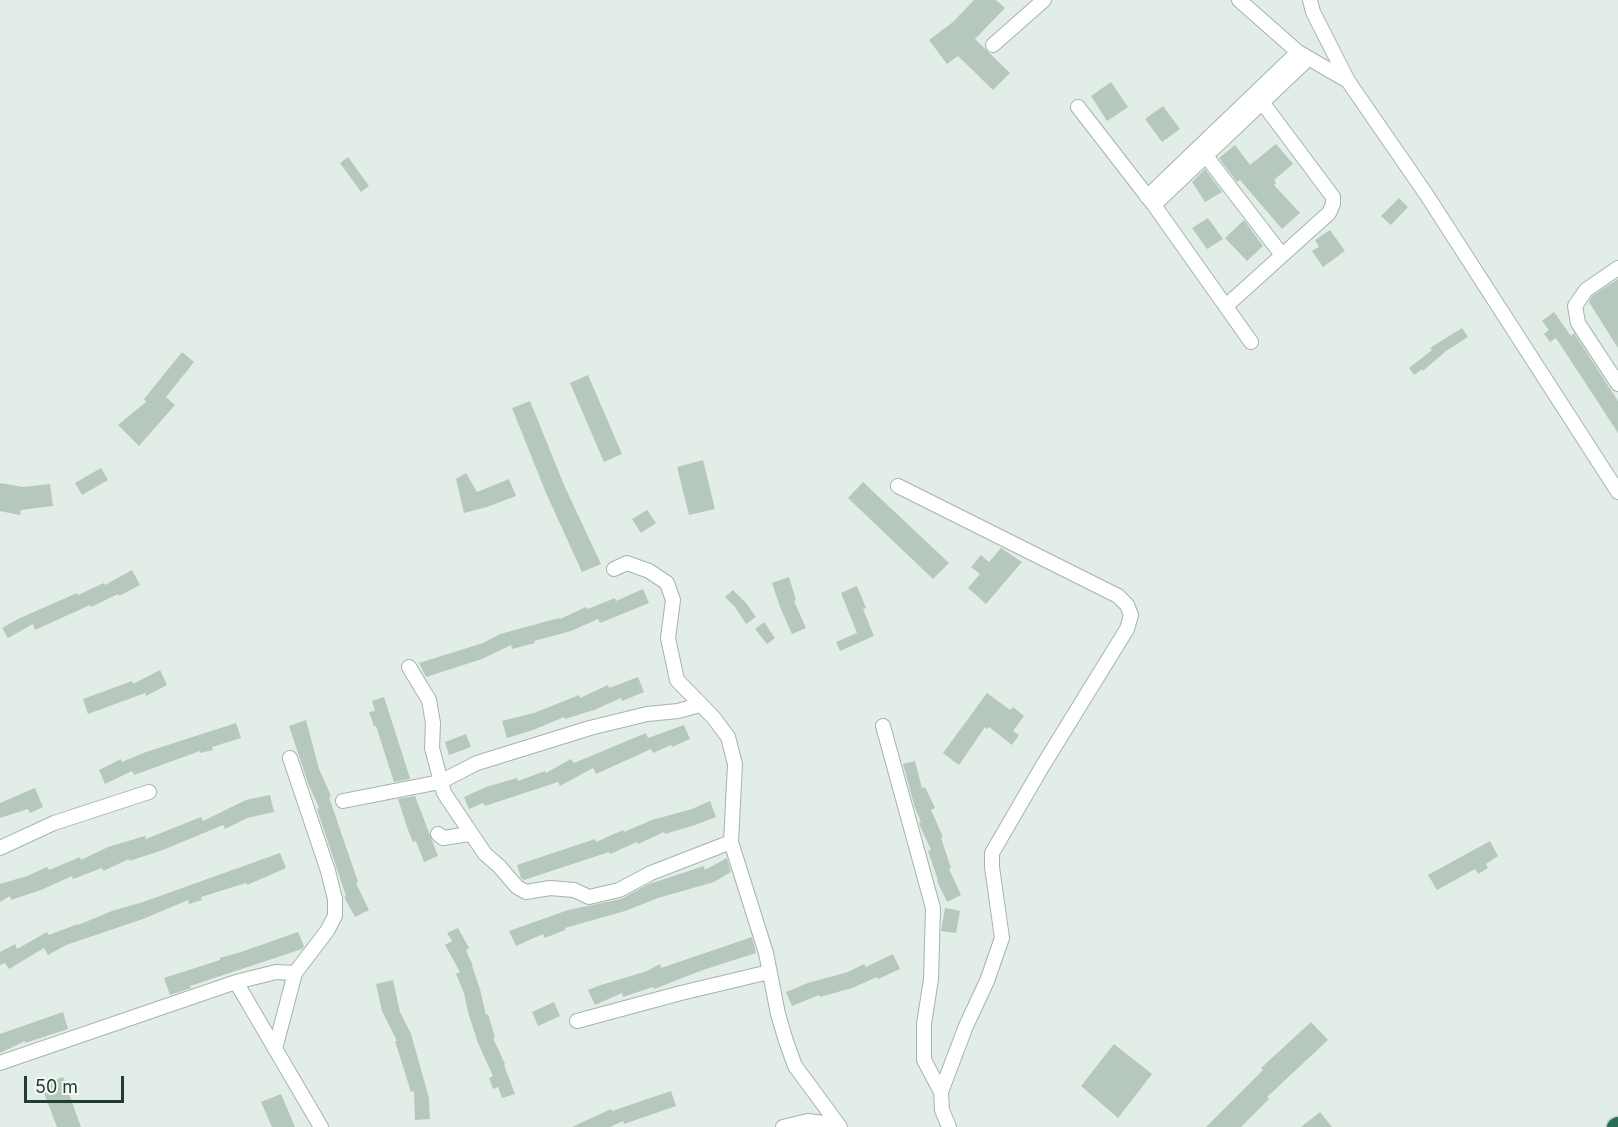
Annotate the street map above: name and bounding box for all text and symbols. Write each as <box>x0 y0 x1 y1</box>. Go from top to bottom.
scale bar <box>27 1064 128 1102</box>
text: 50 m <box>35 1076 78 1097</box>

